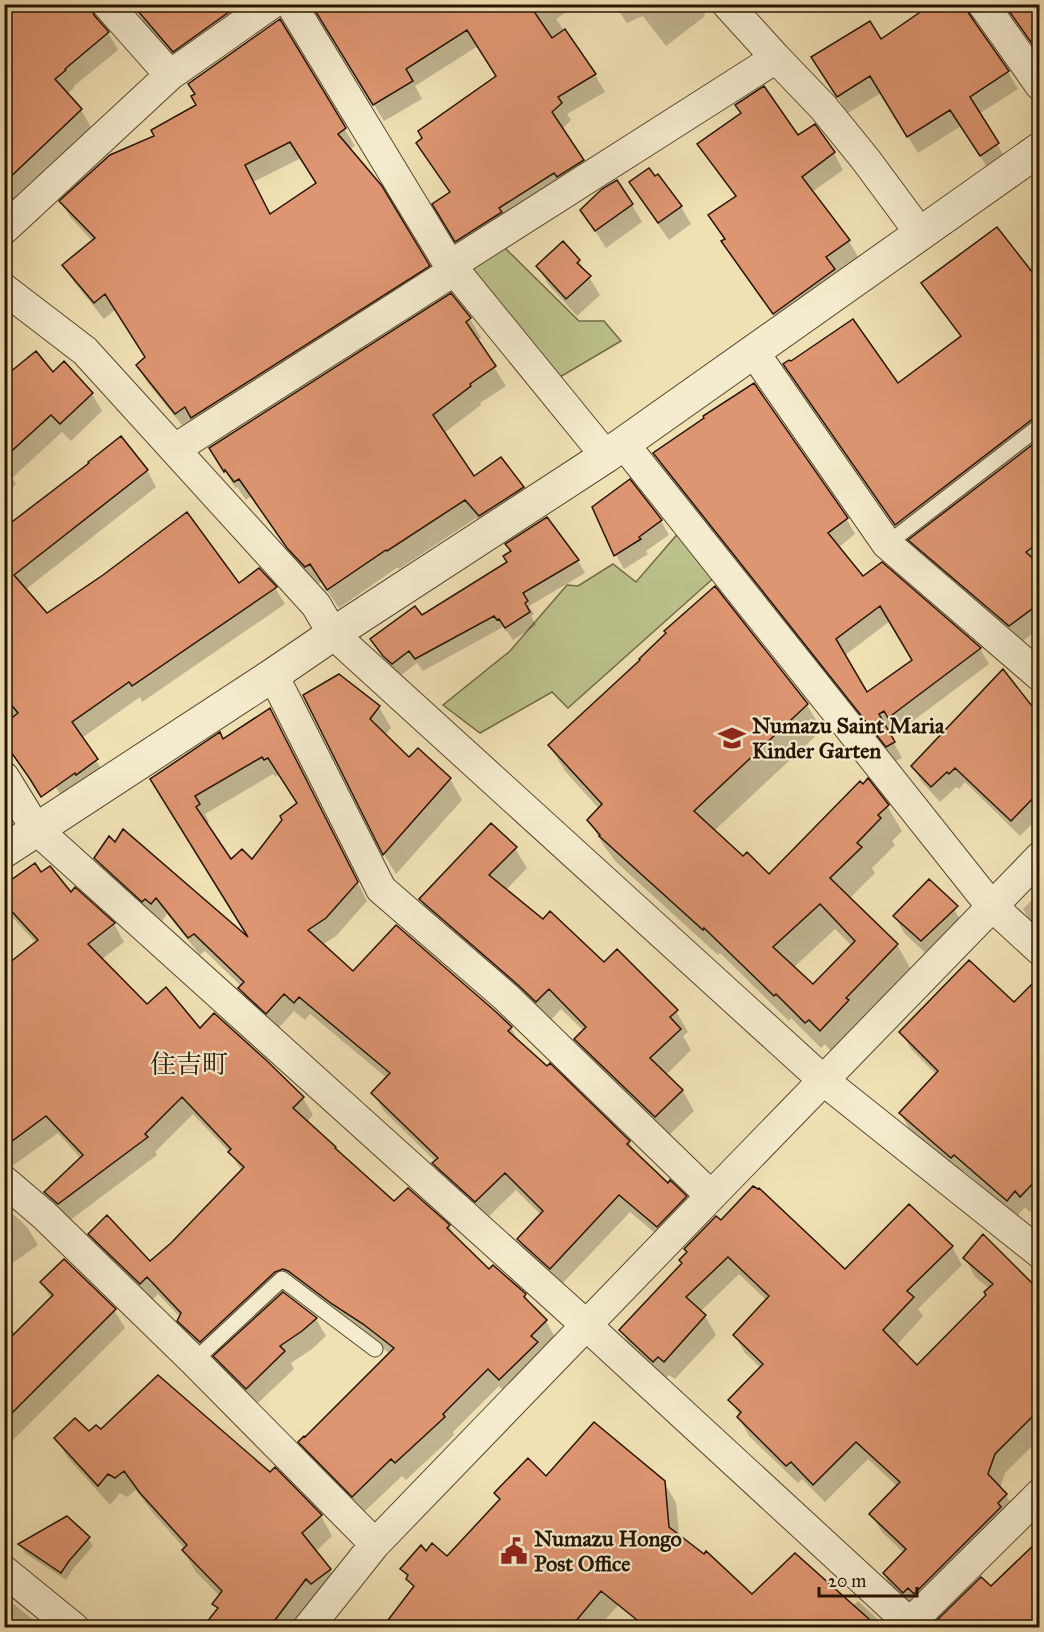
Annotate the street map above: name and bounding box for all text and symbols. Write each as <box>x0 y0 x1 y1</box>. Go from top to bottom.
place label: Numazu Saint Maria Kinder Garten <box>752 712 945 764</box>
school or university icon: Numazu Saint Maria Kinder Garten <box>717 723 747 753</box>
district label: 住吉町 <box>150 1048 228 1080</box>
place label: Numazu Hongo Post Office <box>534 1525 682 1577</box>
public building icon: Numazu Hongo Post Office <box>499 1536 529 1566</box>
scale bar <box>819 1560 916 1598</box>
text: 20 m <box>828 1570 866 1592</box>

